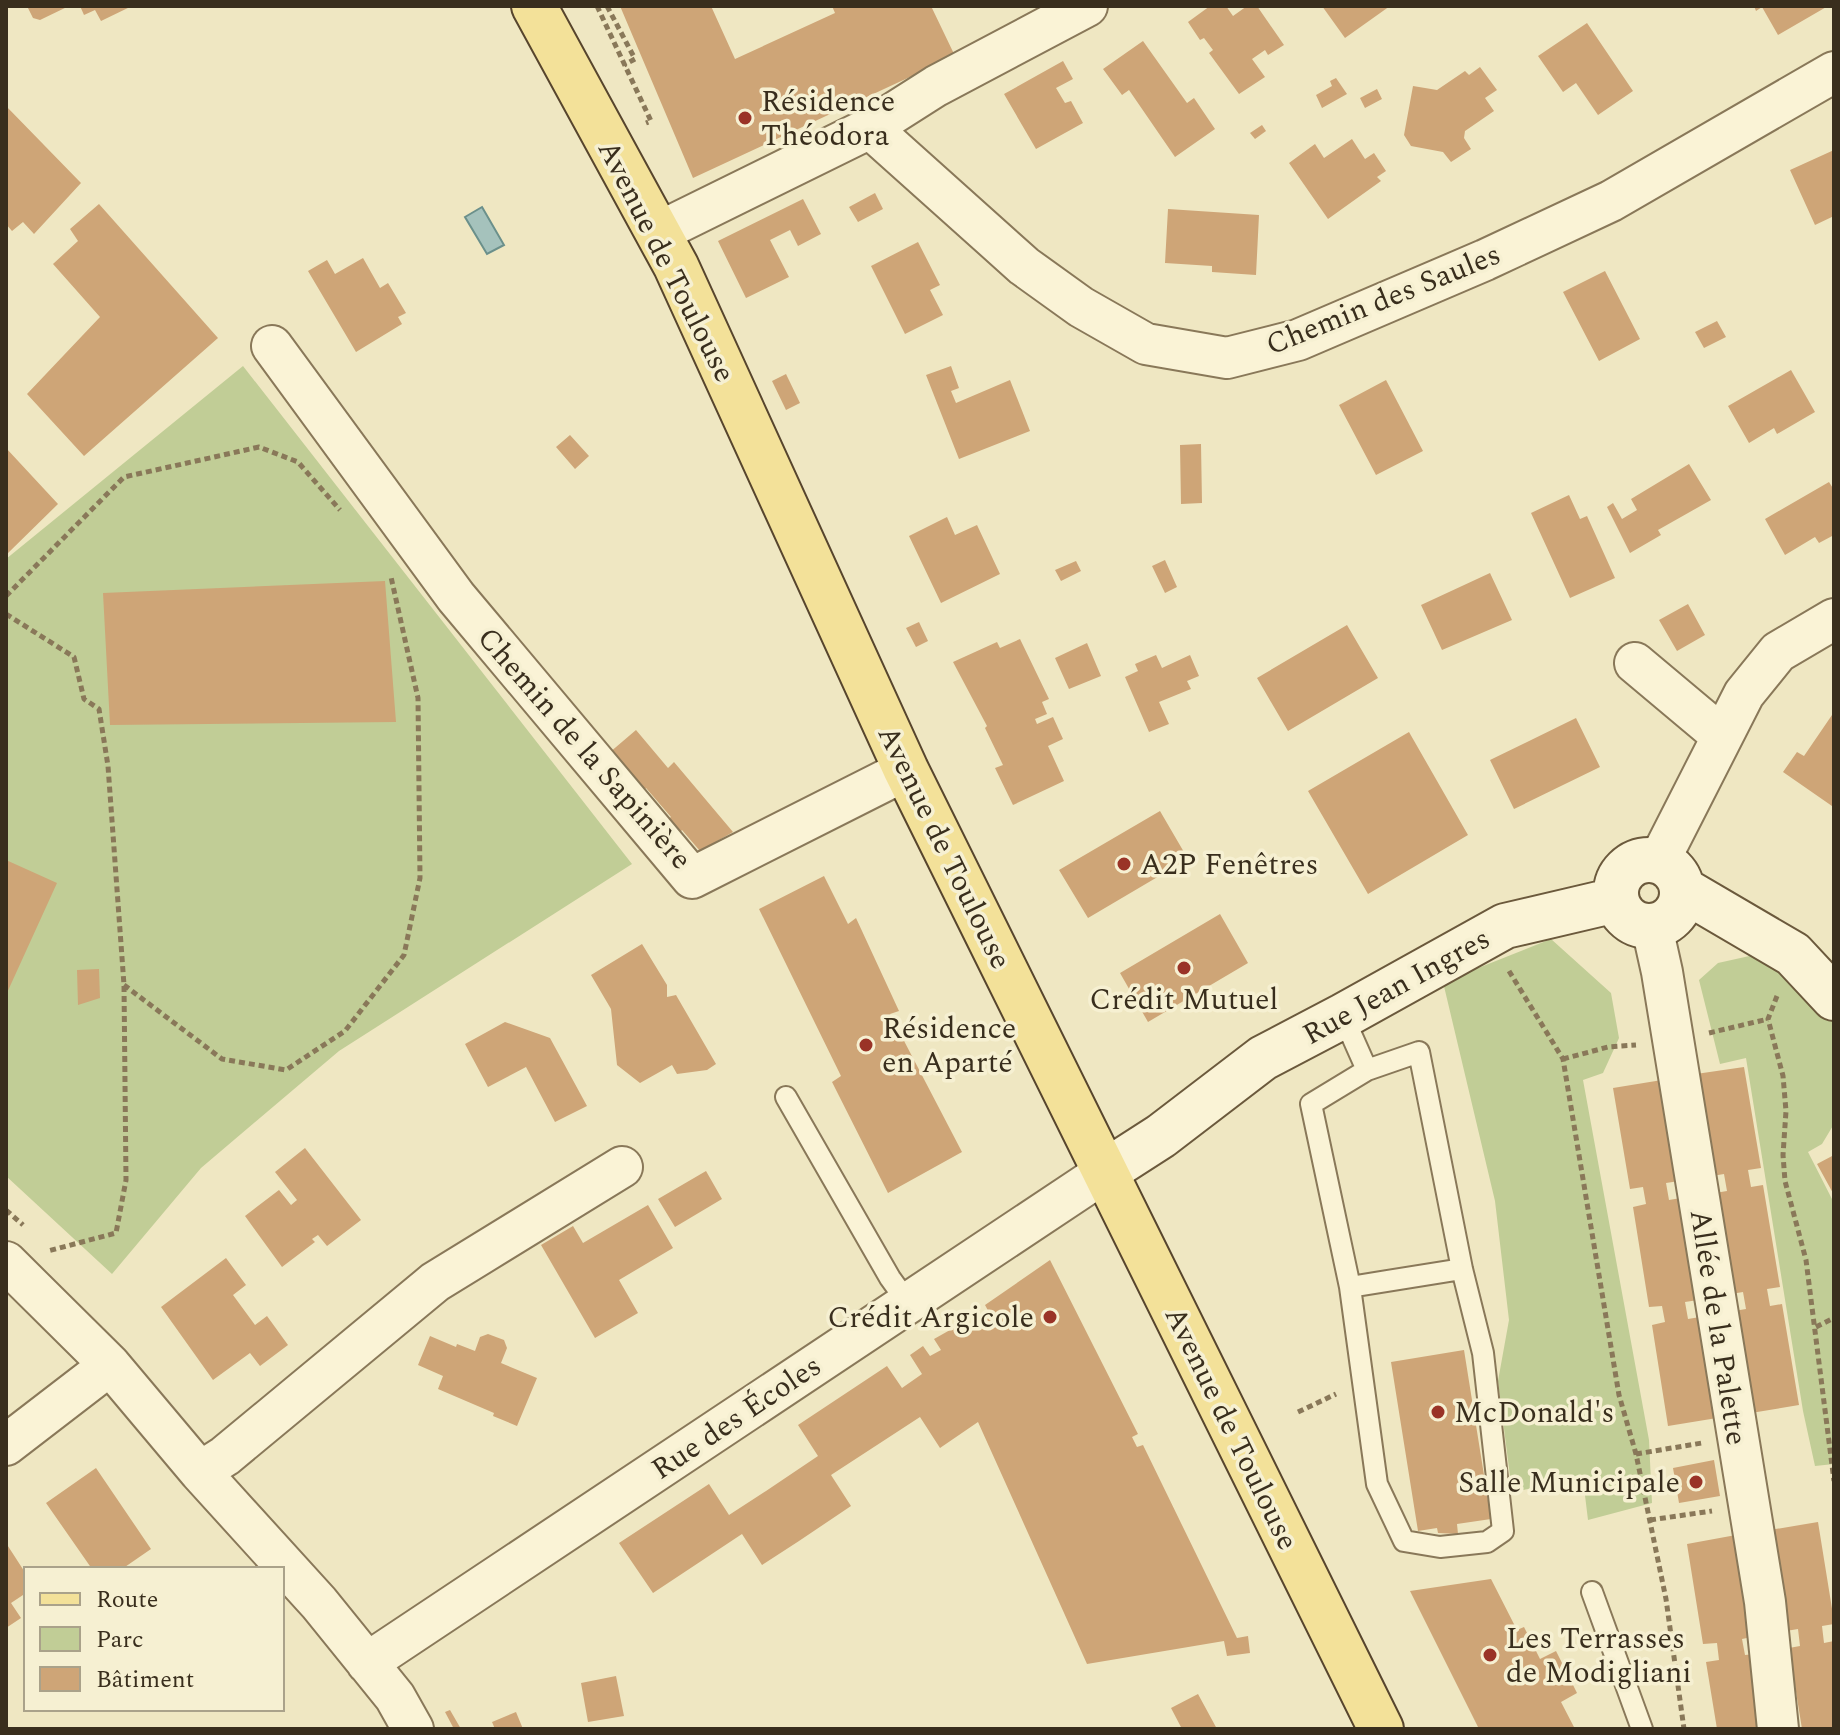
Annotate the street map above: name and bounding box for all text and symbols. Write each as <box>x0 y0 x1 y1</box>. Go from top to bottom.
place label: Résidence Théodora <box>761 79 895 159</box>
marker: Résidence Théodora <box>736 109 754 127</box>
street label: Avenue de Toulouse <box>585 132 747 391</box>
street label: Chemin des Saules <box>1259 232 1508 368</box>
street label: Chemin de la Sapinière <box>466 617 703 880</box>
street label: Avenue de Toulouse <box>865 718 1023 977</box>
place label: A2P Fenêtres <box>1140 842 1318 888</box>
marker: A2P Fenêtres <box>1115 855 1133 873</box>
street label: Rue Jean Ingres <box>1294 916 1499 1058</box>
marker: Crédit Mutuel <box>1175 959 1193 977</box>
place label: Crédit Mutuel <box>1090 977 1278 1023</box>
place label: Résidence en Aparté <box>882 1006 1016 1086</box>
marker: Résidence en Aparté <box>857 1036 875 1054</box>
street label: Allée de la Palette <box>1677 1206 1759 1448</box>
place label: Crédit Argicole <box>827 1295 1034 1341</box>
street label: Avenue de Toulouse <box>1152 1299 1310 1558</box>
marker: Crédit Argicole <box>1041 1308 1059 1326</box>
street label: Rue des Écoles <box>642 1344 831 1492</box>
place label: McDonald's <box>1454 1390 1614 1436</box>
marker: McDonald's <box>1429 1403 1447 1421</box>
place label: Salle Municipale <box>1458 1460 1680 1506</box>
marker: Salle Municipale <box>1687 1473 1705 1491</box>
legend <box>24 1567 284 1711</box>
text: Route <box>96 1582 158 1618</box>
place label: Les Terrasses de Modigliani <box>1506 1616 1692 1696</box>
text: Parc <box>96 1622 144 1658</box>
marker: Les Terrasses de Modigliani <box>1481 1646 1499 1664</box>
text: Bâtiment <box>96 1662 194 1698</box>

